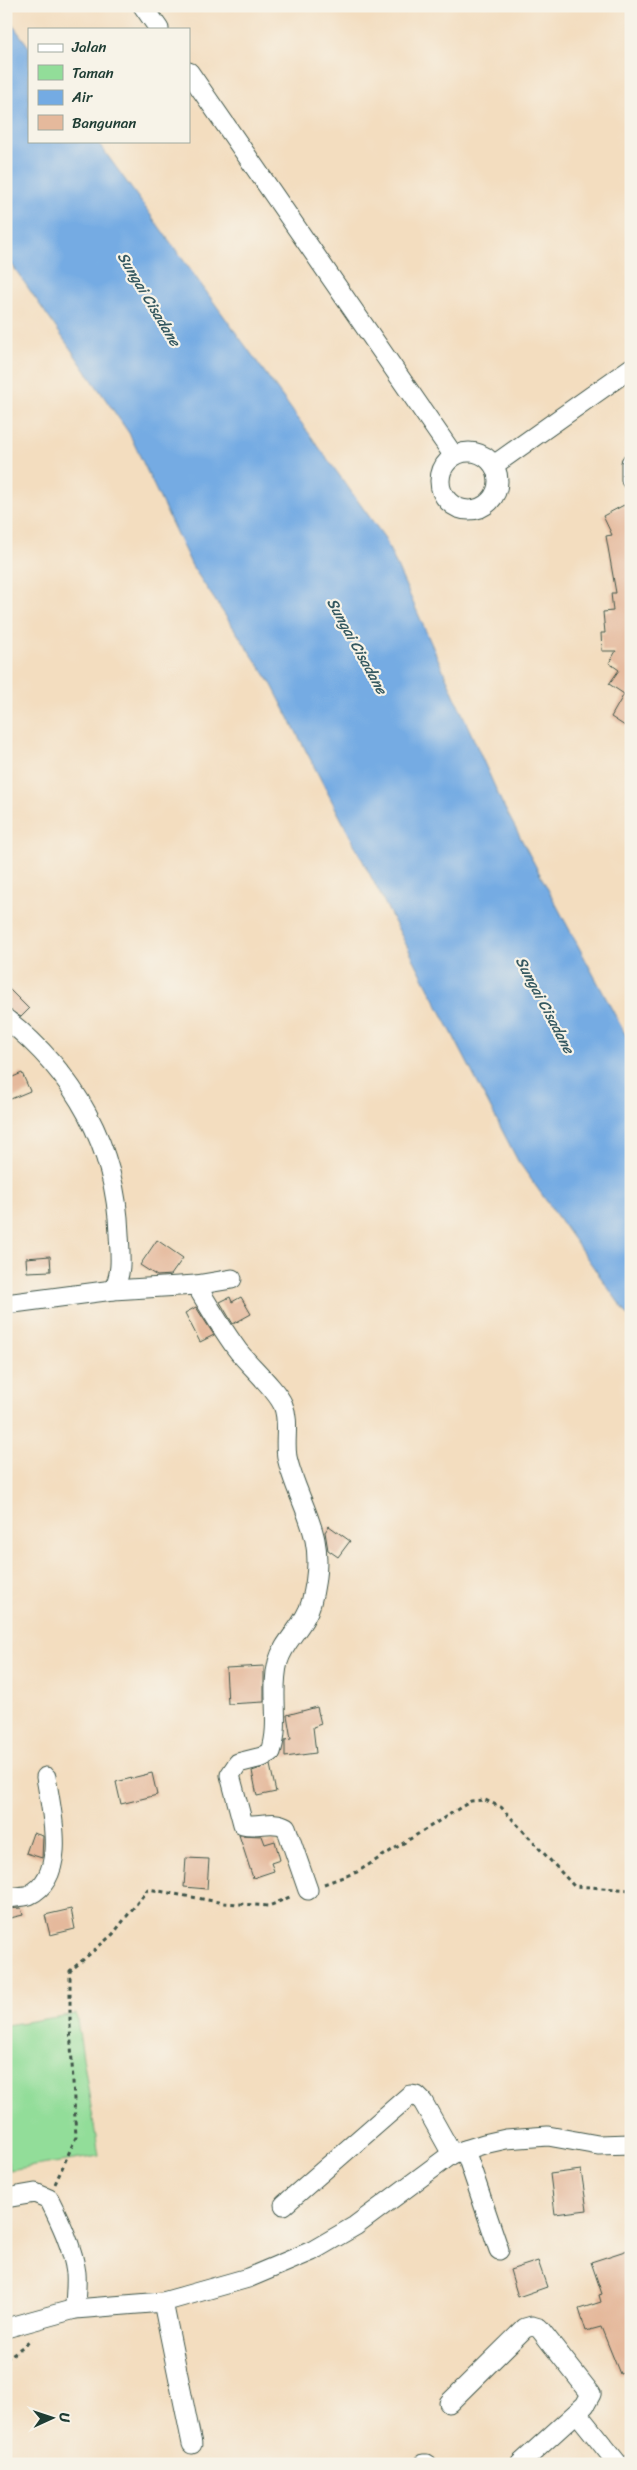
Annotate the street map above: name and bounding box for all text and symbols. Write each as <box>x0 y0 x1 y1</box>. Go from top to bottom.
legend <box>28 28 190 142</box>
text: Jalan <box>71 34 106 60</box>
text: Taman <box>72 60 114 86</box>
text: Air <box>71 84 93 110</box>
text: Bangunan <box>72 110 136 136</box>
water label: Sungai Cisadane <box>110 246 188 353</box>
water label: Sungai Cisadane <box>320 593 395 700</box>
water label: Sungai Cisadane <box>508 952 582 1060</box>
north arrow <box>28 2392 78 2442</box>
text: U <box>52 2412 77 2423</box>

